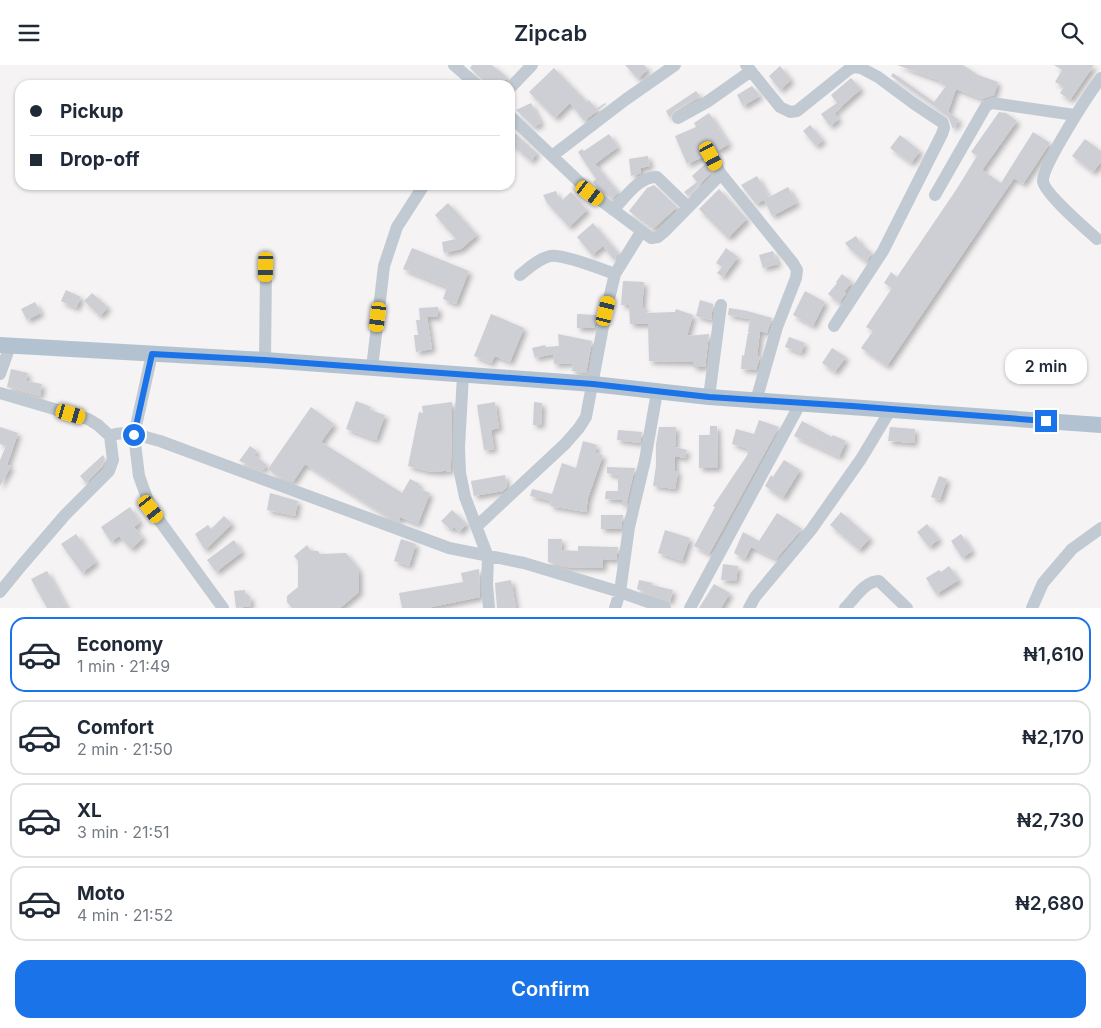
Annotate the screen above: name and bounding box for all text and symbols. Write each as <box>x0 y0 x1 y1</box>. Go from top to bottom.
icon: menu <box>15 19 43 47</box>
icon: search <box>1058 19 1086 47</box>
text: Zipcab <box>514 20 587 46</box>
text: Pickup <box>60 100 123 123</box>
car <box>697 139 724 173</box>
text: Drop-off <box>60 148 140 171</box>
car <box>573 178 606 208</box>
car <box>258 252 273 282</box>
car <box>595 295 616 327</box>
car <box>368 301 387 333</box>
callout: 2 min <box>1005 349 1087 383</box>
text: 2 min <box>1025 356 1067 376</box>
car <box>54 403 87 425</box>
route end <box>1035 410 1057 432</box>
route start <box>123 424 145 446</box>
car <box>135 493 166 525</box>
icon: car <box>17 632 62 677</box>
text: Economy <box>77 633 163 656</box>
text: ₦1,610 <box>1023 643 1084 666</box>
text: 1 min · 21:49 <box>77 656 170 676</box>
icon: car <box>17 715 62 760</box>
text: Comfort <box>77 716 154 739</box>
text: ₦2,170 <box>1022 726 1084 749</box>
text: 2 min · 21:50 <box>77 739 173 759</box>
icon: car <box>17 798 62 843</box>
text: XL <box>77 799 102 822</box>
text: ₦2,730 <box>1017 809 1084 832</box>
text: 3 min · 21:51 <box>77 822 169 842</box>
icon: car <box>17 881 62 926</box>
text: Moto <box>77 882 125 905</box>
text: ₦2,680 <box>1015 892 1084 915</box>
text: 4 min · 21:52 <box>77 905 173 925</box>
button: Confirm <box>15 960 1086 1018</box>

